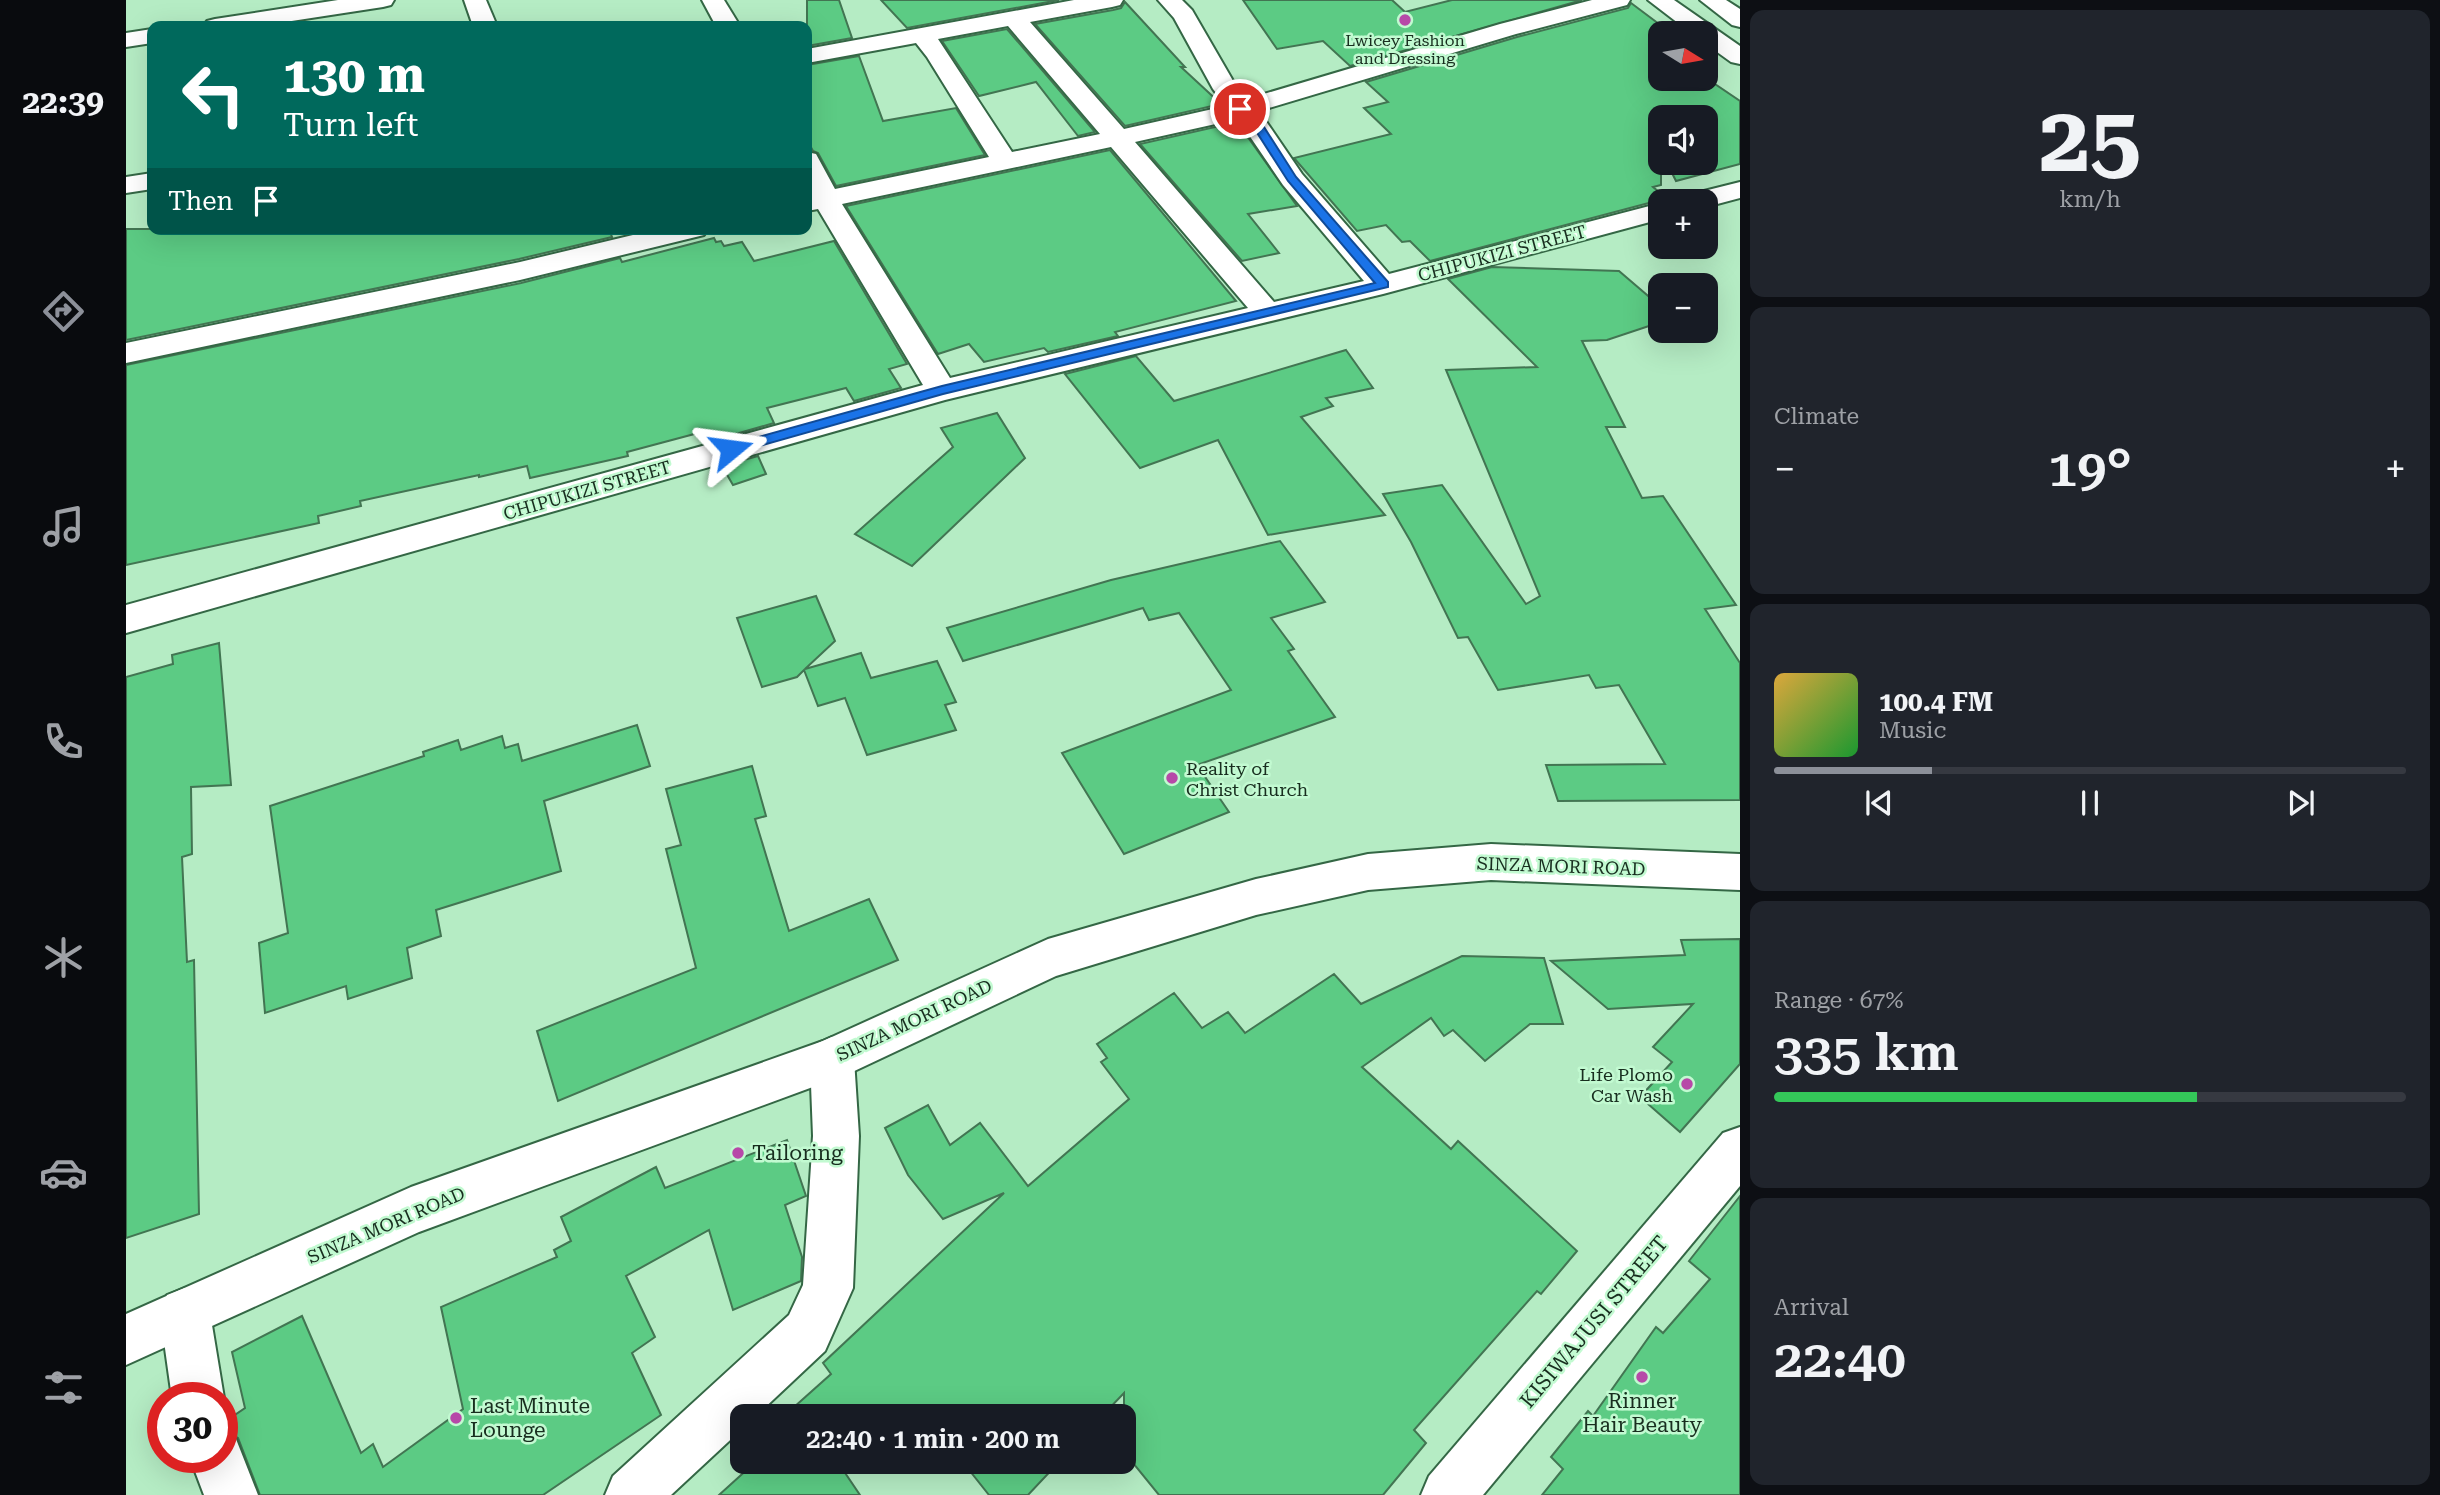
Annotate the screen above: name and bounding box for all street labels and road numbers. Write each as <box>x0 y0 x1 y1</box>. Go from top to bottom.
street label: CHIPUKIZI STREET <box>1415 220 1589 286</box>
street label: CHIPUKIZI STREET <box>501 456 673 524</box>
street label: SINZA MORI ROAD <box>1476 853 1646 879</box>
street label: SINZA MORI ROAD <box>833 975 995 1065</box>
street label: SINZA MORI ROAD <box>304 1182 468 1268</box>
street label: KISIWAJUSI STREET <box>1515 1231 1673 1413</box>

